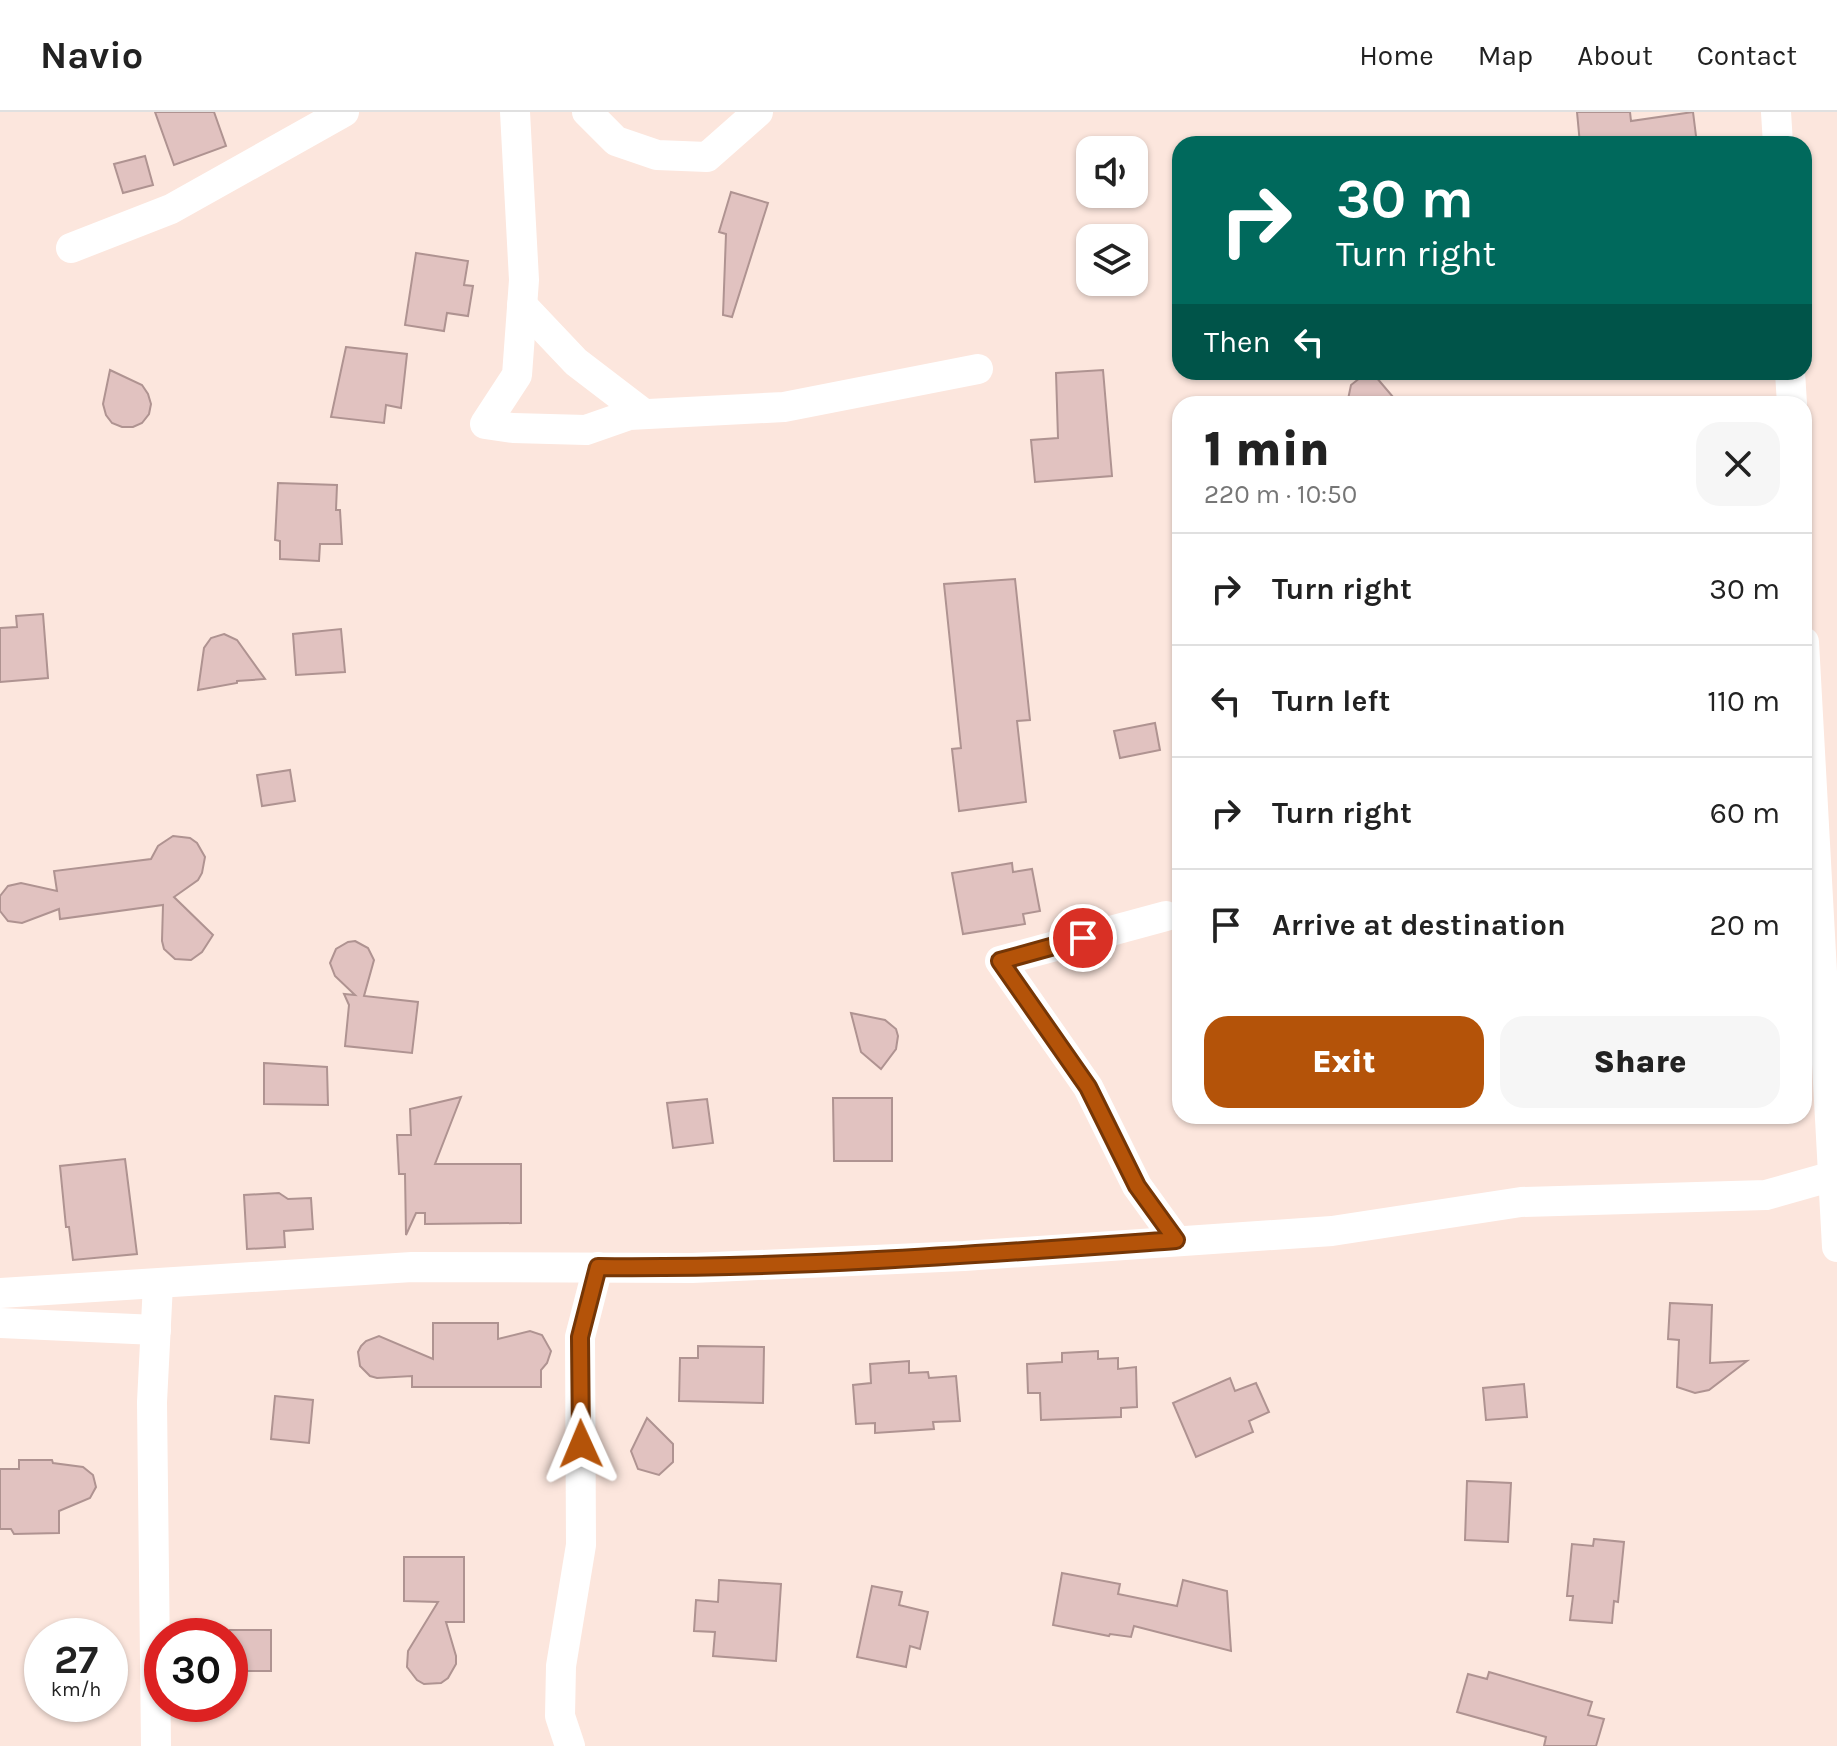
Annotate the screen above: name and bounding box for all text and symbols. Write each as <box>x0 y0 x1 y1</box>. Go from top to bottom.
text: Navio <box>40 33 143 78</box>
text: Home <box>1359 39 1434 72</box>
text: Map <box>1478 39 1533 72</box>
text: About <box>1577 39 1653 72</box>
text: Contact <box>1697 39 1797 72</box>
map controls <box>1076 136 1148 296</box>
button: sound <box>1076 136 1148 208</box>
text: 30 m <box>1336 166 1474 231</box>
icon: right <box>1204 168 1308 272</box>
button: layers <box>1076 224 1148 296</box>
text: Turn right <box>1336 233 1496 275</box>
icon: left <box>1287 320 1331 364</box>
text: Then <box>1204 324 1271 360</box>
text: 1 min <box>1204 421 1330 477</box>
button: close <box>1696 422 1780 506</box>
text: 220 m · 10:50 <box>1204 479 1357 510</box>
icon: right <box>1204 567 1248 611</box>
text: Turn right <box>1272 571 1412 607</box>
text: 30 m <box>1709 571 1780 607</box>
icon: left <box>1204 679 1248 723</box>
text: Turn left <box>1272 683 1390 719</box>
text: 110 m <box>1707 683 1780 719</box>
icon: right <box>1204 791 1248 835</box>
text: Turn right <box>1272 795 1412 831</box>
text: 60 m <box>1710 795 1780 831</box>
icon: arrive <box>1204 903 1248 947</box>
pin <box>1049 904 1117 972</box>
text: Arrive at destination <box>1272 907 1566 943</box>
text: 20 m <box>1710 907 1780 943</box>
icon: arrive <box>1061 916 1105 960</box>
button: Exit <box>1204 1016 1484 1108</box>
button: Share <box>1500 1016 1780 1108</box>
position arrow <box>539 1402 623 1486</box>
speed limit sign: 30 <box>144 1618 248 1722</box>
text: 27 <box>54 1636 98 1683</box>
text: km/h <box>51 1678 101 1701</box>

